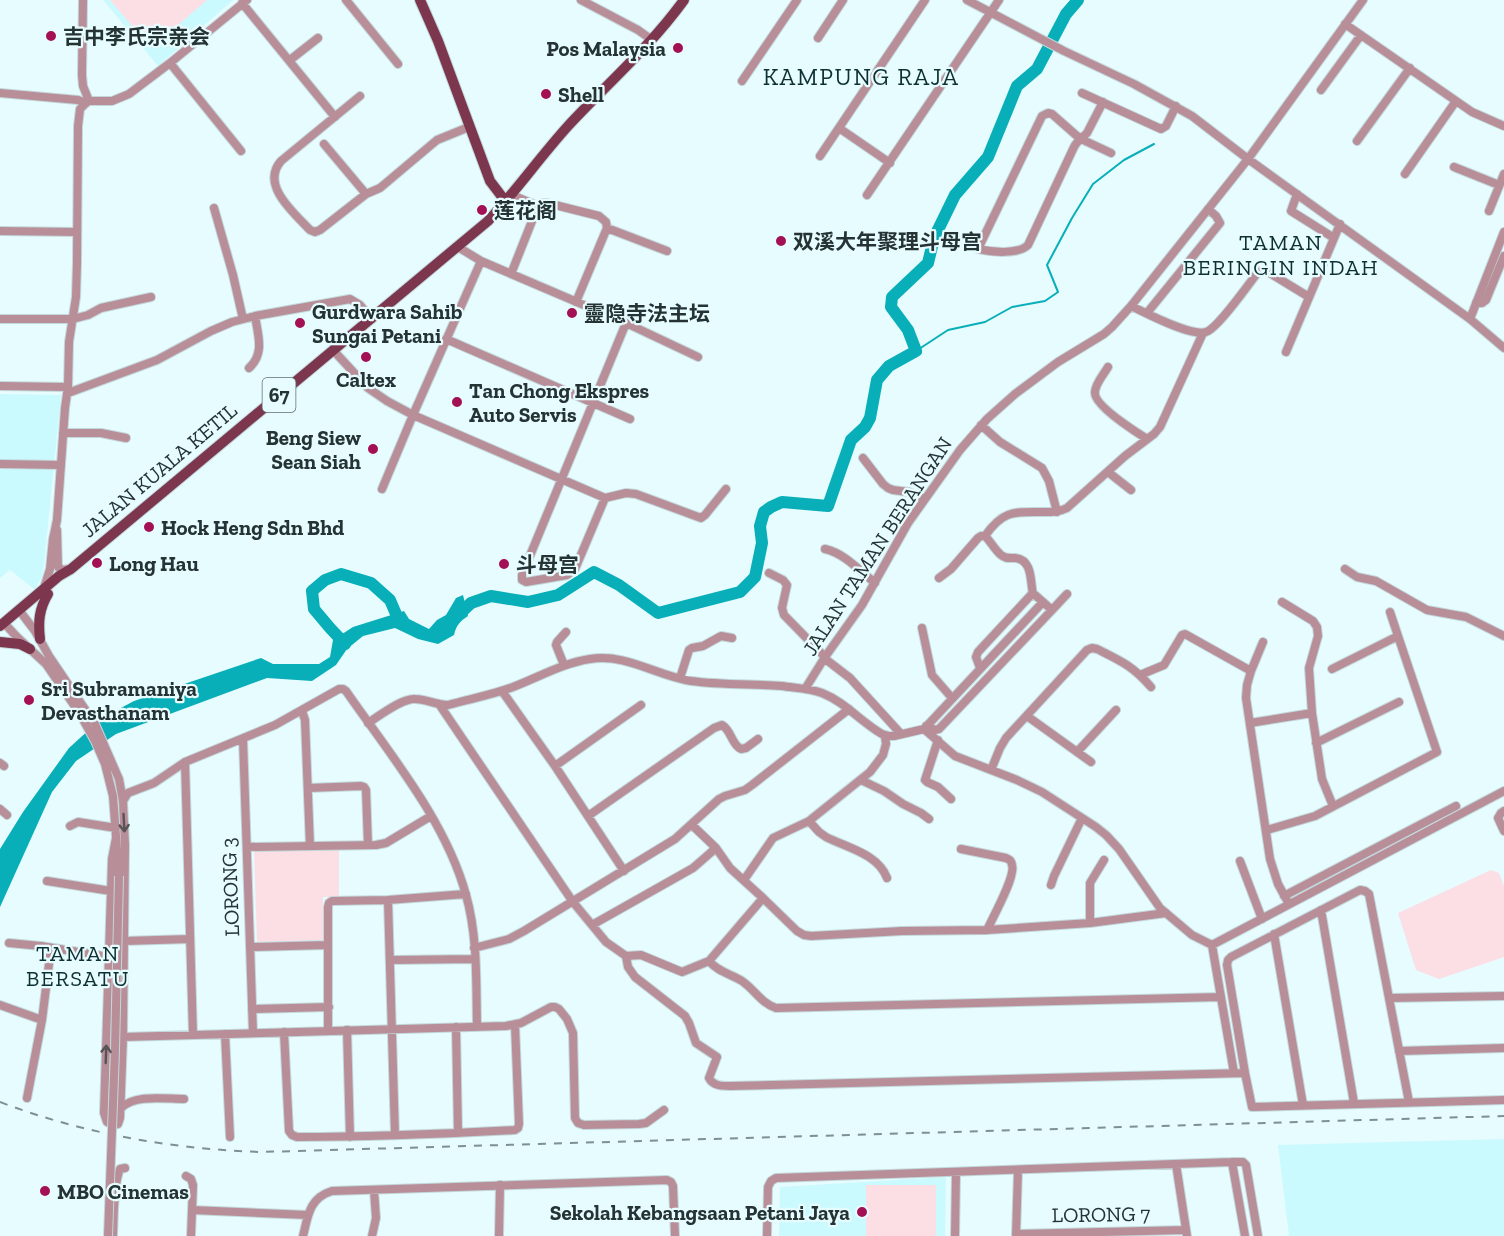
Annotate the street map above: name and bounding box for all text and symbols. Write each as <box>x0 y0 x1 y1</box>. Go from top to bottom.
place label: 吉中李氏宗亲会 <box>63 24 210 49</box>
marker: 吉中李氏宗亲会 <box>44 29 58 43</box>
place label: Pos Malaysia <box>546 36 666 61</box>
marker: Pos Malaysia <box>671 41 685 55</box>
district label: KAMPUNG RAJA <box>763 62 959 91</box>
place label: Shell <box>558 82 604 107</box>
marker: Shell <box>539 87 553 101</box>
place label: 莲花阁 <box>494 198 557 223</box>
marker: 莲花阁 <box>475 203 489 217</box>
place label: 双溪大年聚理斗母宫 <box>793 229 982 254</box>
district label: TAMAN BERINGIN INDAH <box>1183 229 1379 281</box>
marker: 双溪大年聚理斗母宫 <box>774 234 788 248</box>
place label: Gurdwara Sahib Sungai Petani <box>312 299 463 348</box>
place label: 靈隐寺法主坛 <box>584 301 710 326</box>
marker: 靈隐寺法主坛 <box>565 306 579 320</box>
marker: Gurdwara Sahib Sungai Petani <box>293 316 307 330</box>
marker: Caltex <box>359 350 373 364</box>
place label: Caltex <box>336 367 396 392</box>
road number: 67 <box>262 378 296 412</box>
place label: Tan Chong Ekspres Auto Servis <box>469 378 650 427</box>
marker: Tan Chong Ekspres Auto Servis <box>450 395 464 409</box>
street label: JALAN KUALA KETIL <box>76 397 242 542</box>
place label: Beng Siew Sean Siah <box>266 425 361 474</box>
street label: JALAN TAMAN BERANGAN <box>797 432 957 660</box>
marker: Beng Siew Sean Siah <box>366 442 380 456</box>
place label: Hock Heng Sdn Bhd <box>161 515 344 540</box>
marker: Hock Heng Sdn Bhd <box>142 520 156 534</box>
place label: Long Hau <box>109 551 199 576</box>
place label: 斗母宫 <box>516 552 579 577</box>
marker: Long Hau <box>90 556 104 570</box>
marker: 斗母宫 <box>497 557 511 571</box>
place label: Sri Subramaniya Devasthanam <box>41 676 197 725</box>
marker: Sri Subramaniya Devasthanam <box>22 693 36 707</box>
one-way arrow <box>119 813 130 833</box>
street label: LORONG 3 <box>216 837 244 937</box>
district label: TAMAN BERSATU <box>26 940 130 992</box>
one-way arrow <box>101 1045 112 1065</box>
place label: MBO Cinemas <box>57 1179 189 1204</box>
marker: MBO Cinemas <box>38 1184 52 1198</box>
place label: Sekolah Kebangsaan Petani Jaya <box>550 1200 850 1225</box>
street label: LORONG 7 <box>1051 1201 1151 1227</box>
marker: Sekolah Kebangsaan Petani Jaya <box>855 1205 869 1219</box>

